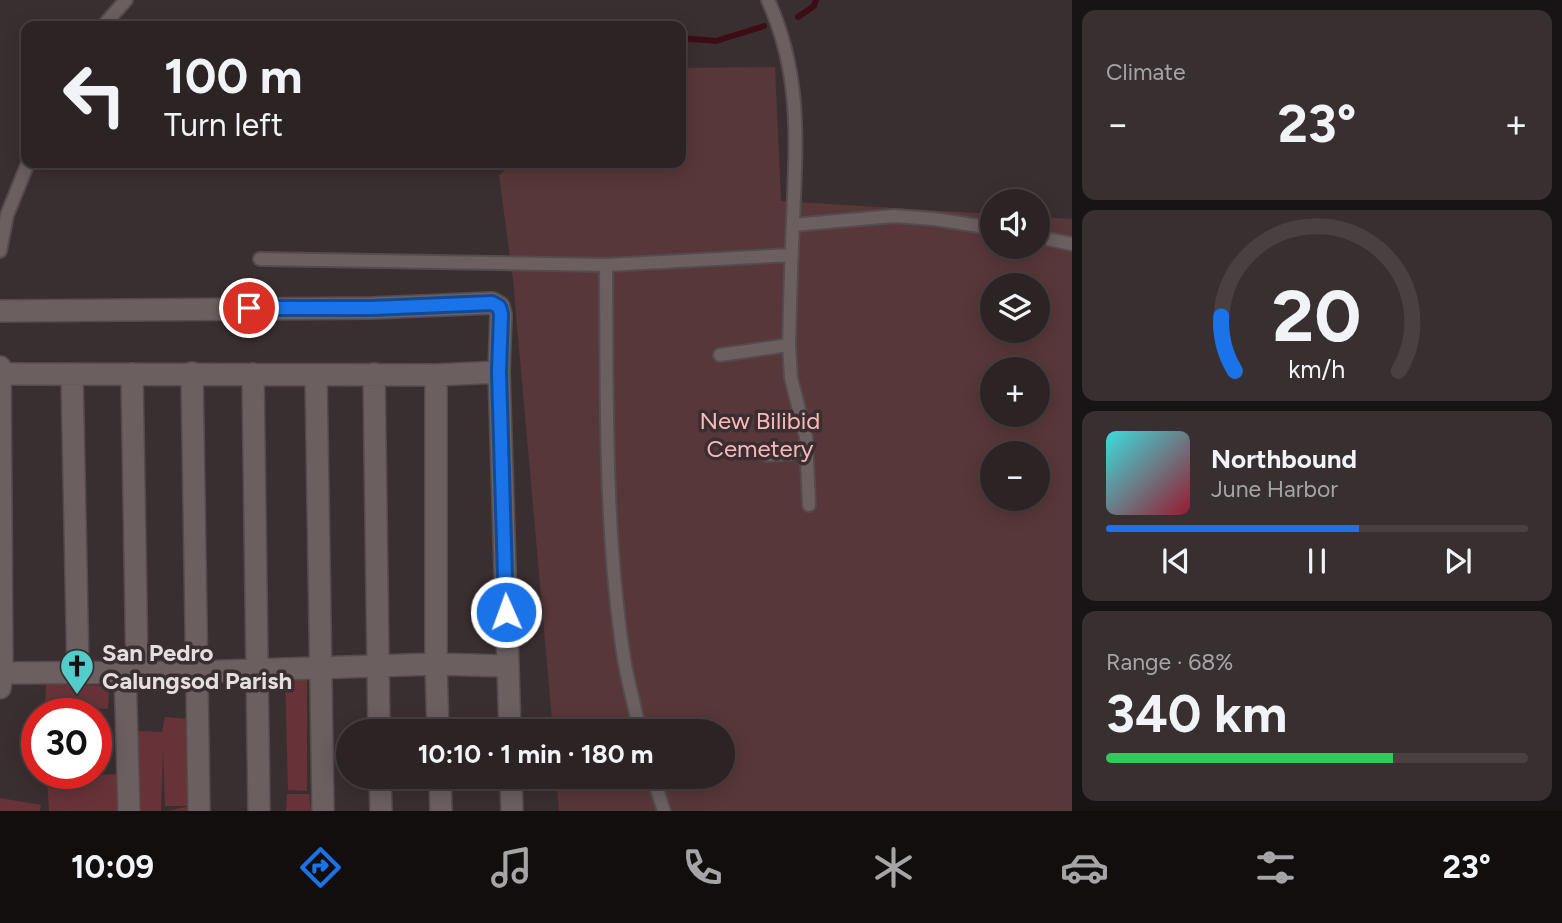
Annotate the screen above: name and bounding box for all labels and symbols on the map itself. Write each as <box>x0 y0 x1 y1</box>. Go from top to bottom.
pin <box>219 278 279 338</box>
park label: New Bilibid Cemetery <box>700 406 820 463</box>
position arrow <box>469 575 543 649</box>
place label: San Pedro Calungsod Parish <box>102 638 292 695</box>
church icon: San Pedro Calungsod Parish <box>58 647 96 696</box>
speed limit sign: 30 <box>21 698 112 789</box>

